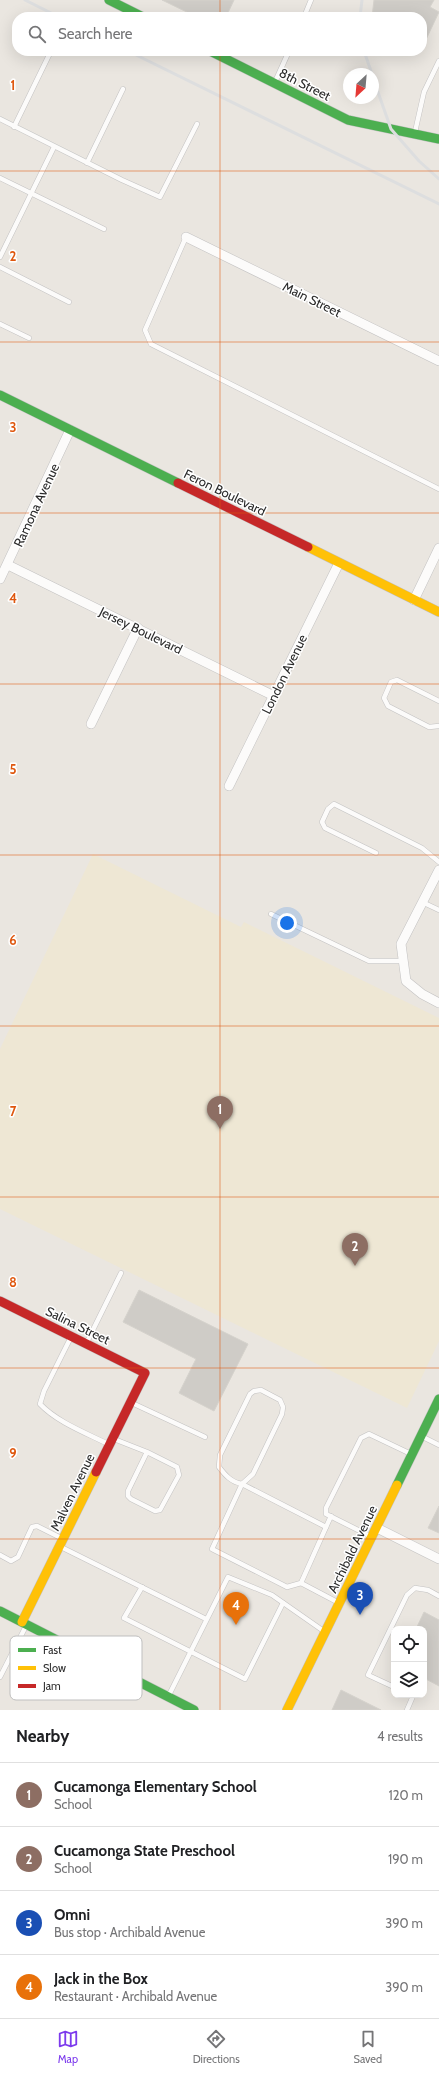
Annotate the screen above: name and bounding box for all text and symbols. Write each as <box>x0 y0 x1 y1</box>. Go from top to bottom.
search box <box>12 12 427 56</box>
icon: search <box>26 23 48 45</box>
text: Search here <box>58 25 133 43</box>
street label: 8th Street <box>277 64 334 104</box>
north arrow <box>343 68 379 104</box>
text: 1 <box>11 77 15 93</box>
text: 2 <box>10 248 17 264</box>
street label: Main Street <box>280 278 344 320</box>
text: 3 <box>9 419 17 435</box>
street label: Ramona Avenue <box>10 460 62 549</box>
street label: Feron Boulevard <box>181 465 269 519</box>
text: 4 <box>9 590 17 606</box>
street label: Jersey Boulevard <box>96 603 185 657</box>
street label: London Avenue <box>258 631 310 716</box>
text: 5 <box>10 761 17 777</box>
your location <box>277 913 297 933</box>
text: 6 <box>9 932 17 948</box>
pin: 1 <box>207 1096 233 1129</box>
text: 7 <box>10 1103 17 1119</box>
pin: 2 <box>342 1233 368 1266</box>
text: 8 <box>9 1274 17 1290</box>
street label: Salina Street <box>43 1303 113 1348</box>
text: 9 <box>9 1445 17 1461</box>
street label: Malven Avenue <box>46 1450 98 1533</box>
street label: Archibald Avenue <box>324 1502 380 1595</box>
pin: 3 <box>347 1582 373 1615</box>
pin: 4 <box>223 1592 249 1625</box>
map controls <box>391 1626 427 1698</box>
button: locate <box>391 1626 427 1662</box>
legend <box>10 1636 142 1700</box>
text: Fast <box>43 1643 62 1657</box>
text: Slow <box>43 1661 66 1675</box>
button: layers <box>391 1662 427 1698</box>
text: Jam <box>42 1679 61 1693</box>
text: Nearby <box>16 1726 69 1746</box>
text: 4 results <box>377 1728 423 1744</box>
text: Cucamonga Elementary School <box>54 1778 257 1796</box>
text: 1 <box>27 1787 31 1803</box>
text: 120 m <box>389 1787 423 1803</box>
text: School <box>54 1796 92 1812</box>
text: Cucamonga State Preschool <box>54 1842 235 1860</box>
text: 2 <box>26 1851 32 1867</box>
text: 190 m <box>388 1851 423 1867</box>
text: School <box>54 1860 92 1876</box>
text: Omni <box>54 1906 90 1924</box>
text: 3 <box>25 1915 33 1931</box>
text: 390 m <box>385 1915 423 1931</box>
text: Bus stop · Archibald Avenue <box>54 1924 205 1940</box>
text: Jack in the Box <box>54 1970 148 1988</box>
text: 4 <box>25 1979 33 1995</box>
text: 390 m <box>385 1979 423 1995</box>
text: Restaurant · Archibald Avenue <box>54 1988 217 2004</box>
tab: Map <box>57 2028 79 2066</box>
tab: Directions <box>193 2028 240 2066</box>
tab: Saved <box>354 2028 382 2066</box>

